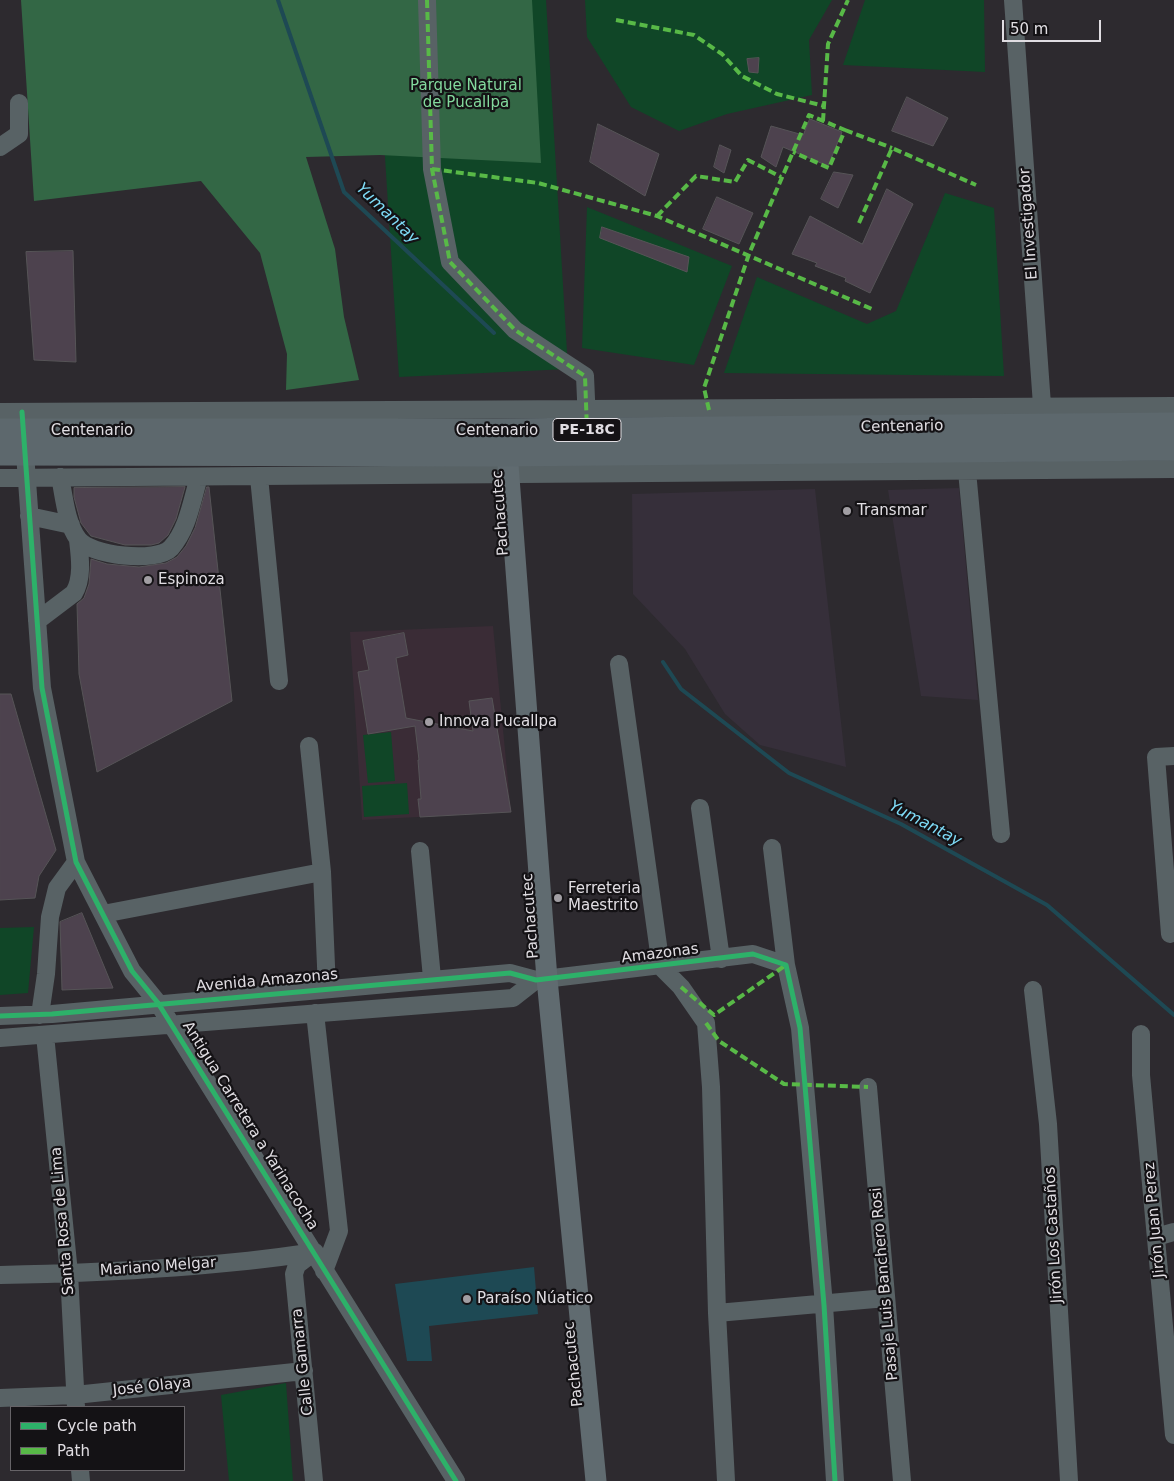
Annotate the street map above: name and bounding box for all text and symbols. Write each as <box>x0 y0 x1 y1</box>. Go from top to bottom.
scale bar <box>1004 10 1103 42</box>
text: 50 m <box>1010 20 1048 38</box>
park label: Parque Natural de Pucallpa <box>410 77 522 112</box>
street label: El Investigador <box>1016 168 1042 280</box>
water label: Yumantay <box>352 179 422 249</box>
street label: Centenario <box>861 417 943 437</box>
road number: PE-18C <box>553 418 621 442</box>
street label: Centenario <box>51 422 133 440</box>
street label: Centenario <box>456 422 538 440</box>
street label: Pachacutec <box>489 470 513 556</box>
place label: Transmar <box>857 502 927 520</box>
marker: Transmar <box>841 505 853 517</box>
place label: Espinoza <box>158 571 225 589</box>
marker: Espinoza <box>142 574 154 586</box>
place label: Innova Pucallpa <box>439 713 557 731</box>
marker: Innova Pucallpa <box>423 716 435 728</box>
water label: Yumantay <box>885 797 965 851</box>
street label: Pachacutec <box>519 873 543 959</box>
place label: Ferreteria Maestrito <box>568 880 641 915</box>
marker: Ferreteria Maestrito <box>552 892 564 904</box>
street label: Amazonas <box>620 940 700 968</box>
street label: Avenida Amazonas <box>195 966 339 996</box>
street label: Antigua Carretera a Yarinacocha <box>178 1018 322 1234</box>
street label: Santa Rosa de Lima <box>48 1146 78 1296</box>
street label: Jirón Juan Perez <box>1141 1161 1169 1279</box>
street label: Jirón Los Castaños <box>1041 1166 1067 1304</box>
street label: Pasaje Luis Banchero Rosi <box>868 1187 902 1381</box>
street label: Mariano Melgar <box>99 1254 217 1280</box>
place label: Paraíso Núatico <box>477 1290 593 1308</box>
marker: Paraíso Núatico <box>461 1293 473 1305</box>
street label: Calle Gamarra <box>288 1307 318 1417</box>
street label: Pachacutec <box>561 1320 587 1408</box>
street label: José Olaya <box>112 1374 192 1400</box>
legend <box>10 1406 185 1471</box>
text: Cycle path <box>57 1417 137 1435</box>
text: Path <box>57 1442 90 1460</box>

